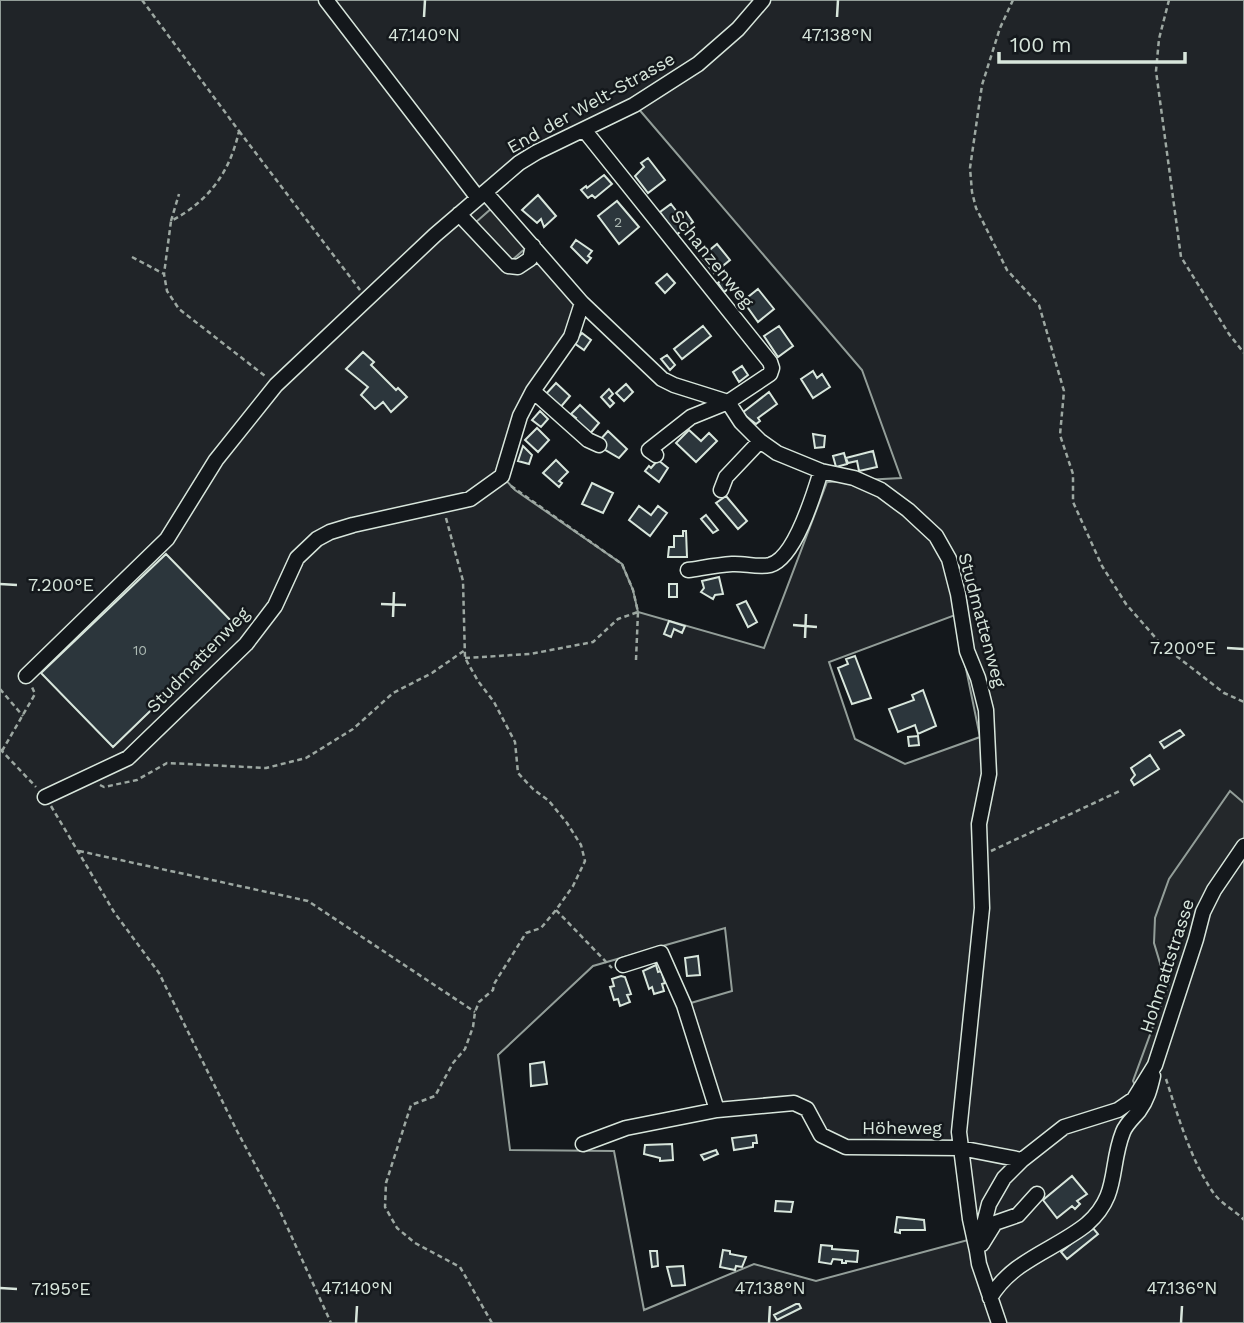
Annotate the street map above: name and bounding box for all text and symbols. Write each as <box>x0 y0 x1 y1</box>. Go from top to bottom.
scale bar <box>999 21 1184 65</box>
text: 47.140°N <box>388 24 460 45</box>
text: 47.138°N <box>801 24 873 45</box>
text: 100 m <box>1010 32 1072 57</box>
street label: End der Welt-Strasse <box>503 48 678 157</box>
street label: Schanzenweg <box>667 206 758 312</box>
house number: 2 <box>614 214 622 230</box>
street label: Studmattenweg <box>954 550 1011 690</box>
text: 7.200°E <box>28 574 94 595</box>
street label: Studmattenweg <box>142 602 254 717</box>
text: 7.200°E <box>1150 637 1216 658</box>
house number: 10 <box>133 642 147 658</box>
street label: Hohmattstrasse <box>1135 896 1198 1035</box>
street label: Höheweg <box>862 1117 942 1138</box>
text: 47.140°N <box>321 1277 393 1298</box>
text: 47.138°N <box>734 1277 806 1298</box>
text: 47.136°N <box>1146 1277 1218 1298</box>
text: 7.195°E <box>31 1278 91 1299</box>

